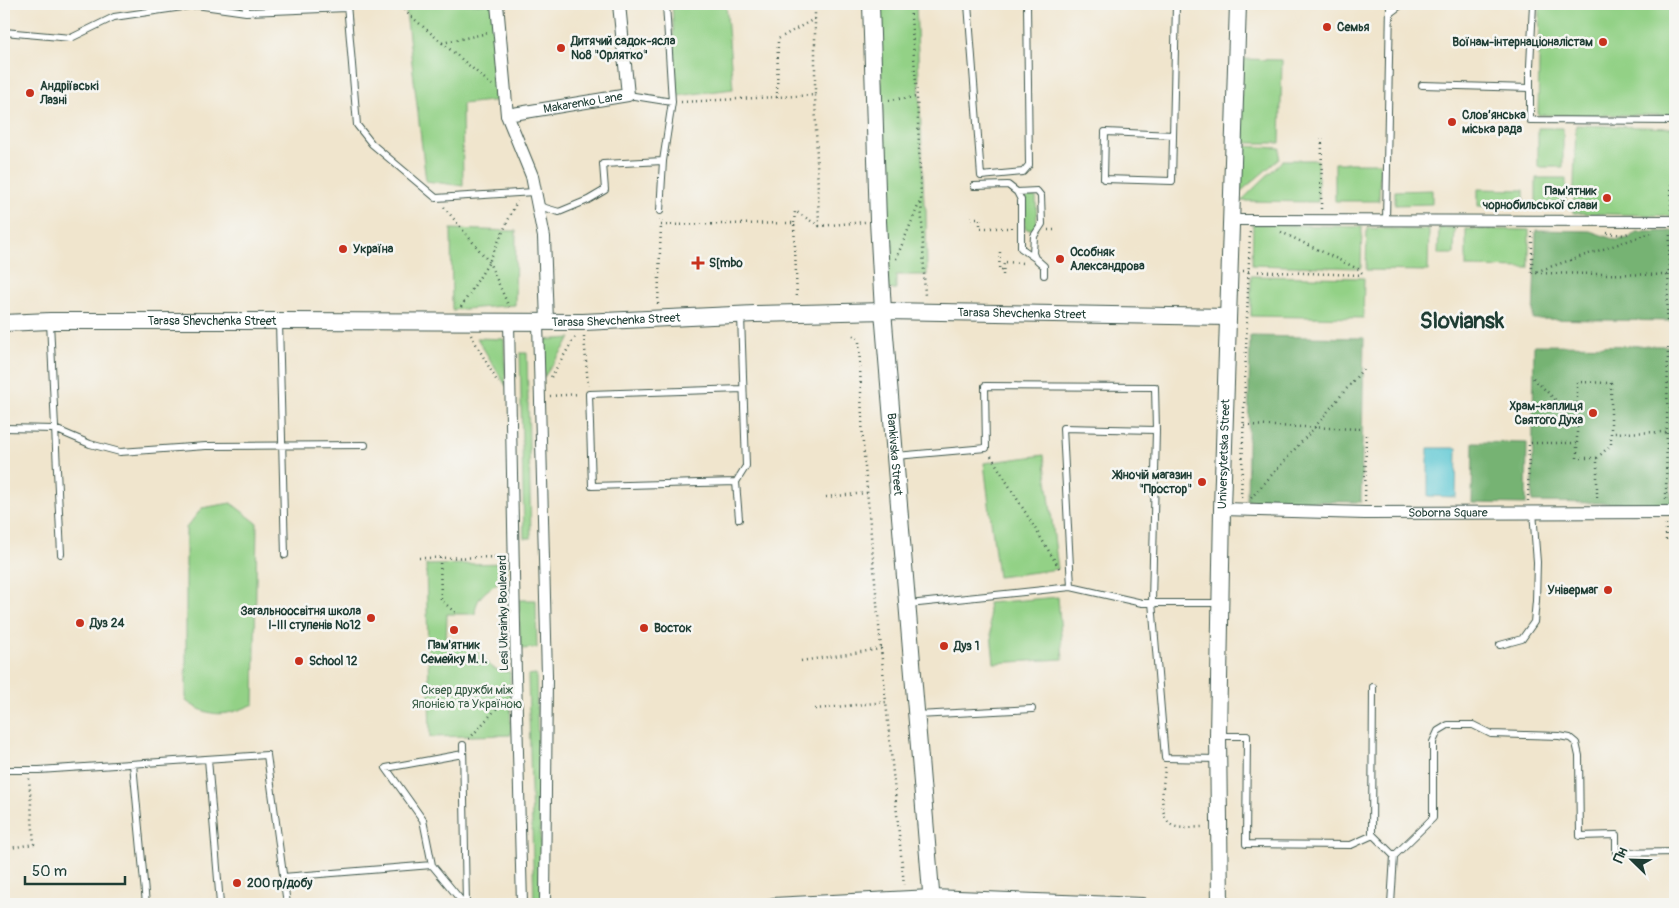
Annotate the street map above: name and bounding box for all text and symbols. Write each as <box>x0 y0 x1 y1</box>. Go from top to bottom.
place label: Семья <box>1337 20 1370 35</box>
marker: Семья <box>1321 21 1333 33</box>
place label: Дитячий садок-ясла №8 "Орлятко" <box>570 34 676 63</box>
place label: Воїнам-інтернаціоналістам <box>1452 35 1593 50</box>
marker: Воїнам-інтернаціоналістам <box>1597 36 1609 48</box>
marker: Дитячий садок-ясла №8 "Орлятко" <box>555 42 567 54</box>
place label: Андріївські Лазні <box>39 79 99 108</box>
marker: Андріївські Лазні <box>24 87 36 99</box>
street label: Makarenko Lane <box>542 89 624 117</box>
place label: Слов’янська міська рада <box>1462 108 1526 137</box>
marker: Слов’янська міська рада <box>1446 116 1458 128</box>
place label: Пам'ятник чорнобильської слави <box>1482 184 1598 213</box>
marker: Пам'ятник чорнобильської слави <box>1601 192 1613 204</box>
place label: Україна <box>353 242 394 257</box>
marker: Україна <box>337 243 349 255</box>
place label: Особняк Александрова <box>1070 245 1145 274</box>
marker: Особняк Александрова <box>1054 253 1066 265</box>
marker: S[mbo <box>691 256 705 270</box>
place label: S[mbo <box>709 256 743 271</box>
street label: Tarasa Shevchenka Street <box>957 305 1086 323</box>
district label: Sloviansk <box>1420 307 1505 335</box>
street label: Tarasa Shevchenka Street <box>551 310 681 330</box>
street label: Tarasa Shevchenka Street <box>147 314 277 329</box>
street label: Universytetska Street <box>1215 399 1233 509</box>
place label: Храм-каплиця Святого Духа <box>1510 399 1583 428</box>
marker: Храм-каплиця Святого Духа <box>1587 407 1599 419</box>
street label: Bankivska Street <box>883 412 905 496</box>
place label: Жіночій магазин "Простор" <box>1111 468 1192 497</box>
marker: Жіночій магазин "Простор" <box>1196 476 1208 488</box>
street label: Soborna Square <box>1408 506 1488 521</box>
street label: Lesi Ukrainky Boulevard <box>495 555 512 671</box>
place label: Універмаг <box>1548 583 1599 598</box>
marker: Універмаг <box>1602 584 1614 596</box>
place label: Загальноосвітня школа І-ІІІ ступенів №12 <box>240 604 361 633</box>
marker: Загальноосвітня школа І-ІІІ ступенів №12 <box>365 612 377 624</box>
place label: Дуз 24 <box>89 616 124 631</box>
marker: Дуз 24 <box>74 617 86 629</box>
place label: Восток <box>654 621 693 636</box>
marker: Восток <box>638 622 650 634</box>
marker: Пам'ятник Семейку М. І. <box>448 624 460 636</box>
place label: Пам'ятник Семейку М. І. <box>421 638 488 667</box>
place label: Дуз 1 <box>953 639 979 654</box>
marker: Дуз 1 <box>938 640 950 652</box>
place label: School 12 <box>309 654 358 669</box>
marker: School 12 <box>293 655 305 667</box>
park label: Сквер дружби між Японією та Україною <box>412 683 522 712</box>
north arrow <box>1606 836 1656 886</box>
text: Пн <box>1610 845 1631 866</box>
scale bar <box>25 853 125 885</box>
text: 50 m <box>32 862 67 881</box>
place label: 200 гр/добу <box>247 876 313 891</box>
marker: 200 гр/добу <box>231 877 243 889</box>

